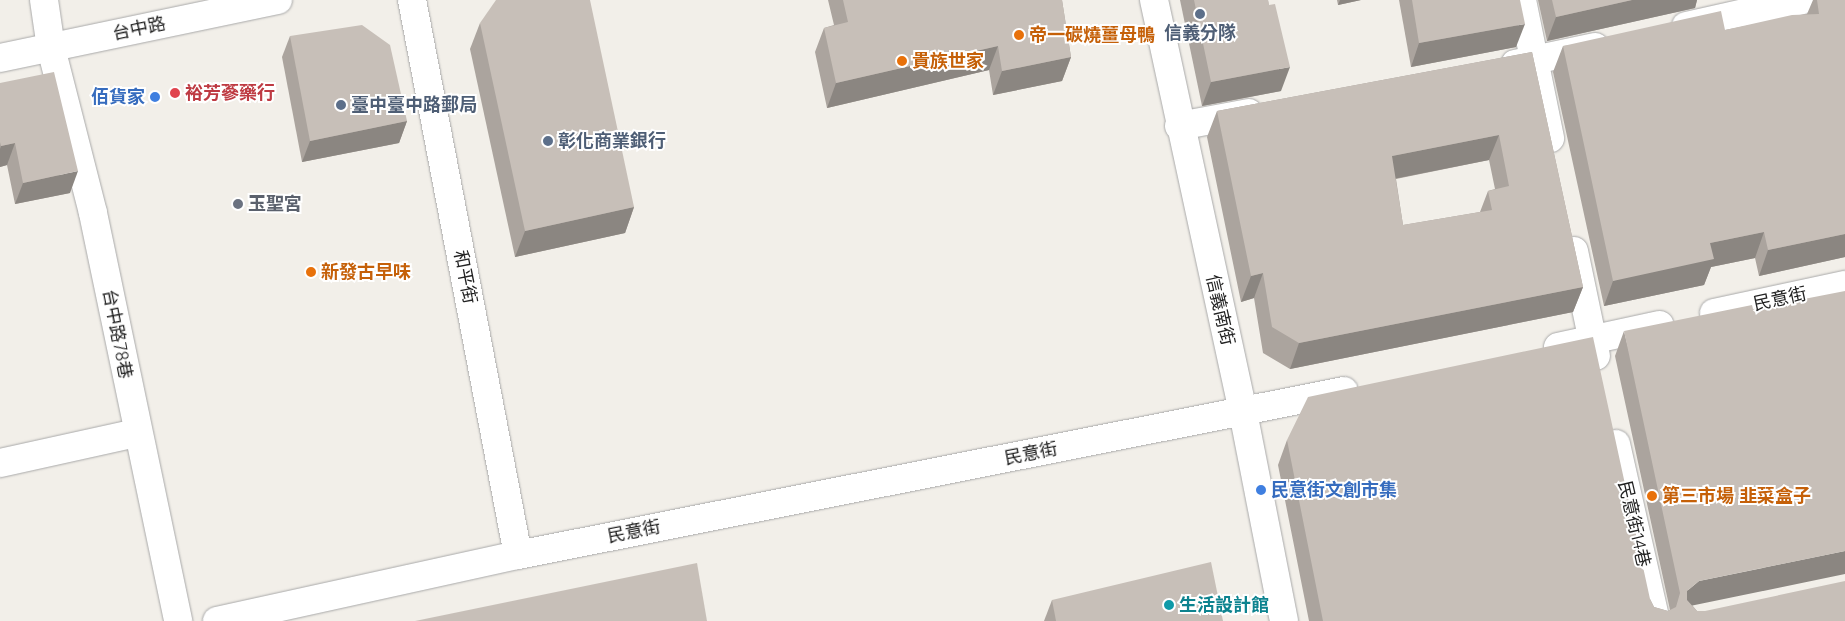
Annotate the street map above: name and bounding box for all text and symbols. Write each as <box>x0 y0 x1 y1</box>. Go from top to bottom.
marker: 信義分隊 <box>1194 8 1206 20</box>
street label: 台中路 <box>110 13 168 45</box>
place label: 信義分隊 <box>1164 22 1236 44</box>
place label: 帝一碳燒薑母鴨 <box>1029 24 1155 46</box>
marker: 帝一碳燒薑母鴨 <box>1013 29 1025 41</box>
place label: 貴族世家 <box>912 50 984 72</box>
marker: 貴族世家 <box>896 55 908 67</box>
place label: 裕芳蔘藥行 <box>185 82 275 104</box>
place label: 佰貨家 <box>91 86 145 108</box>
marker: 裕芳蔘藥行 <box>169 87 181 99</box>
marker: 佰貨家 <box>149 91 161 103</box>
place label: 臺中臺中路郵局 <box>351 94 477 116</box>
marker: 臺中臺中路郵局 <box>335 99 347 111</box>
place label: 彰化商業銀行 <box>558 130 666 152</box>
marker: 彰化商業銀行 <box>542 135 554 147</box>
place label: 玉聖宮 <box>248 193 302 215</box>
marker: 玉聖宮 <box>232 198 244 210</box>
street label: 和平街 <box>449 248 481 306</box>
place label: 新發古早味 <box>321 261 411 283</box>
marker: 新發古早味 <box>305 266 317 278</box>
street label: 信義南街 <box>1201 272 1239 348</box>
street label: 民意街 <box>1751 283 1809 315</box>
street label: 台中路78巷 <box>98 287 136 381</box>
street label: 民意街 <box>1002 438 1060 470</box>
place label: 民意街文創市集 <box>1271 479 1397 501</box>
street label: 民意街14巷 <box>1614 479 1654 569</box>
marker: 民意街文創市集 <box>1255 484 1267 496</box>
place label: 第三市場 韭菜盒子 <box>1662 485 1811 507</box>
marker: 第三市場 韭菜盒子 <box>1646 490 1658 502</box>
street label: 民意街 <box>605 516 663 548</box>
place label: 生活設計館 <box>1179 594 1269 616</box>
marker: 生活設計館 <box>1163 599 1175 611</box>

